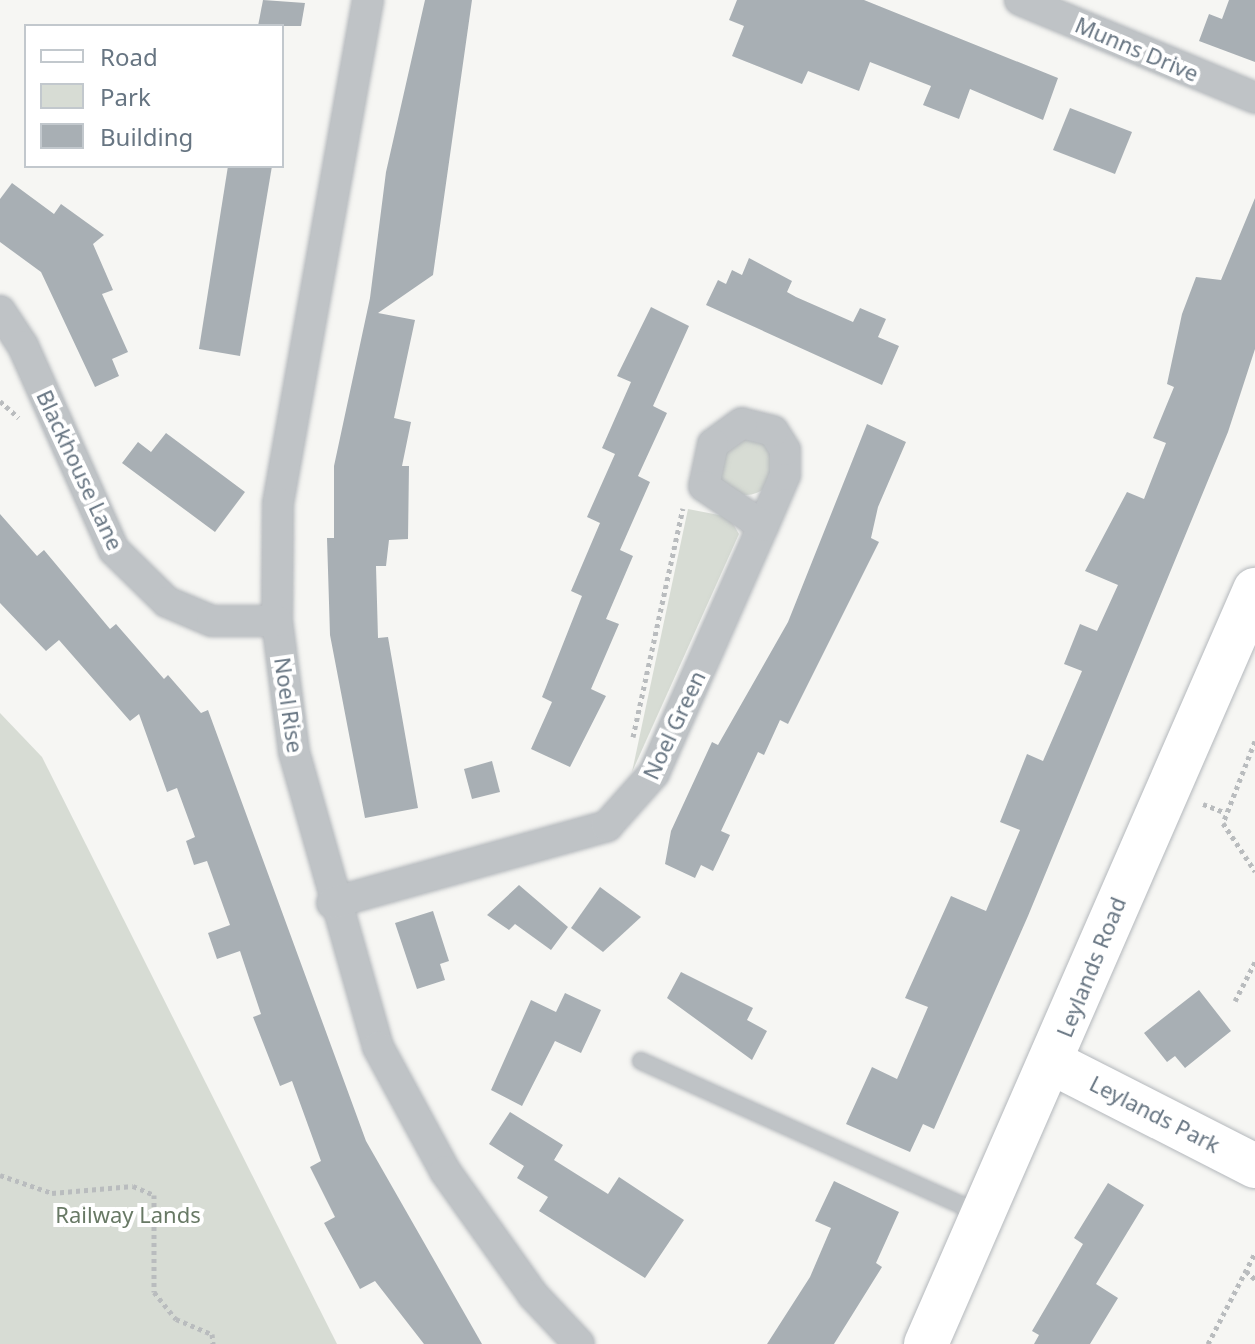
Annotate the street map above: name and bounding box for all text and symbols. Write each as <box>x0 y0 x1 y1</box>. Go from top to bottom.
street label: Munns Drive <box>1071 11 1203 87</box>
legend <box>24 24 284 168</box>
text: Road <box>100 40 158 73</box>
text: Park <box>100 80 151 113</box>
text: Building <box>100 120 193 153</box>
street label: Blackhouse Lane <box>31 386 129 554</box>
street label: Noel Rise <box>269 656 309 754</box>
street label: Noel Green <box>637 666 711 784</box>
street label: Leylands Road <box>1051 893 1131 1041</box>
street label: Leylands Park <box>1085 1070 1225 1158</box>
park label: Railway Lands <box>55 1202 201 1228</box>

